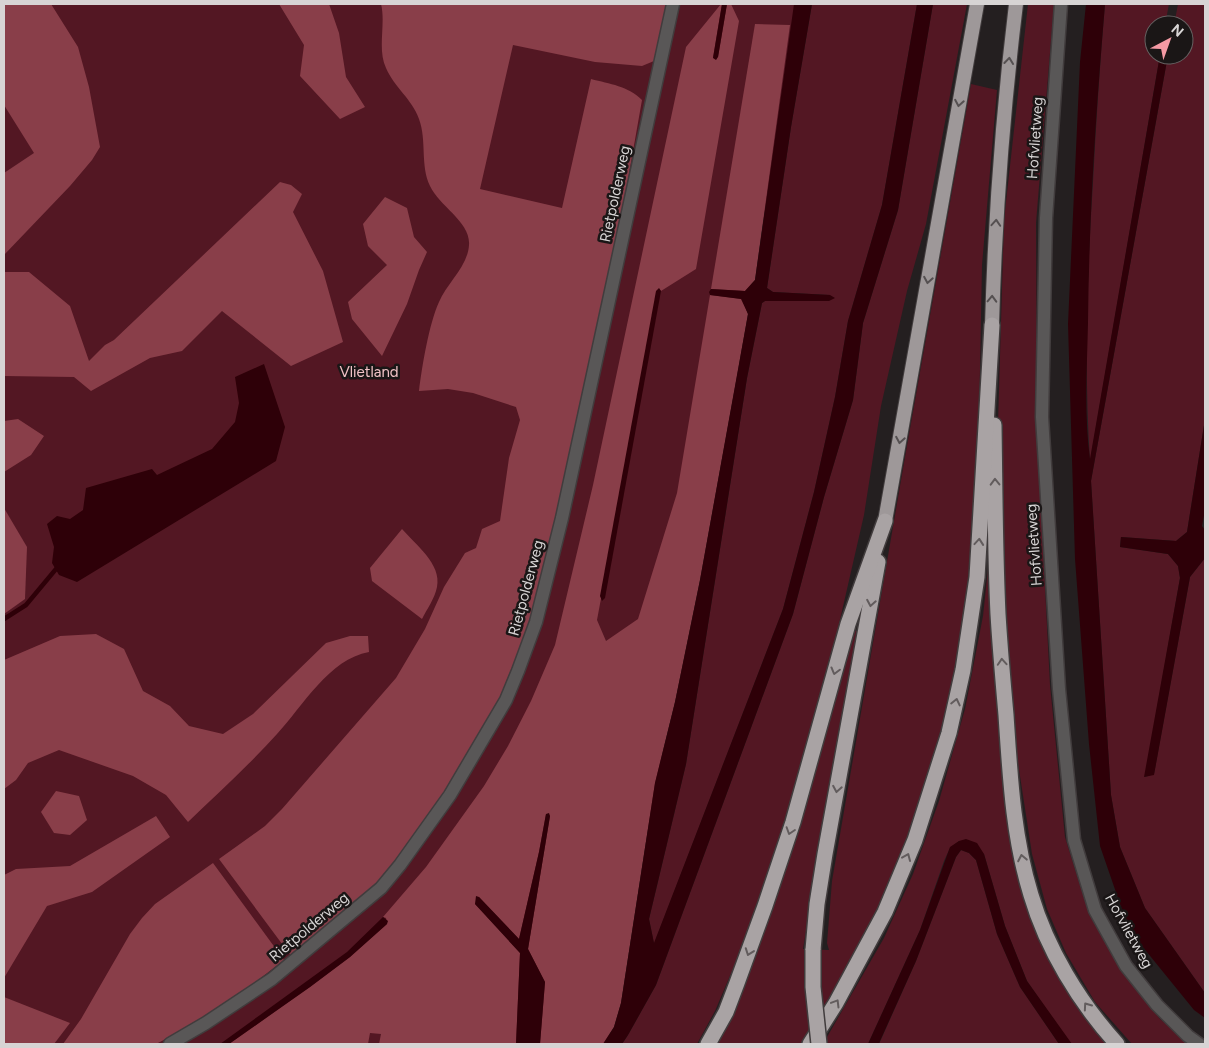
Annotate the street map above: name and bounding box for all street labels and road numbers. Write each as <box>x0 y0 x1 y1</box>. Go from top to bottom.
street label: Hofvlietweg <box>1023 96 1047 180</box>
street label: Rietpolderweg <box>596 144 634 244</box>
street label: Hofvlietweg <box>1022 503 1046 587</box>
street label: Rietpolderweg <box>505 538 547 638</box>
street label: Rietpolderweg <box>266 889 352 965</box>
street label: Hofvlietweg <box>1101 891 1157 971</box>

